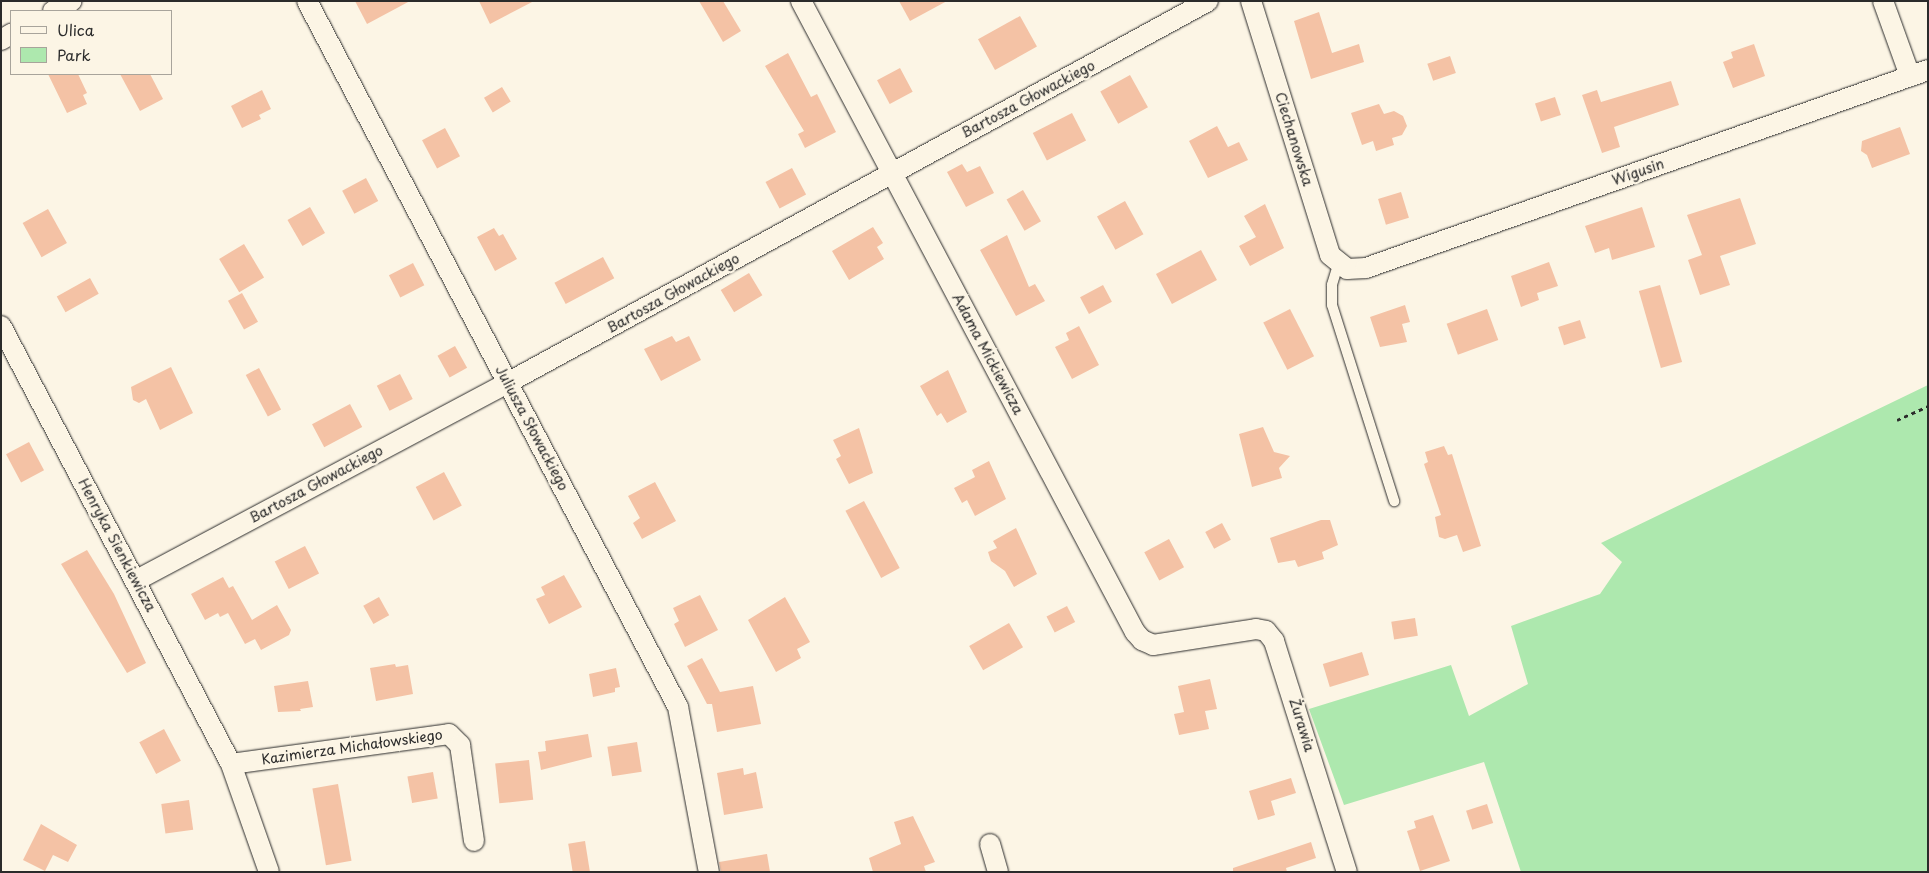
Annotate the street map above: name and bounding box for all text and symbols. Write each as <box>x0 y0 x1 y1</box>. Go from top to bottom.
legend <box>10 10 172 75</box>
text: Ulica <box>57 18 94 41</box>
text: Park <box>57 43 91 66</box>
street label: Bartosza Głowackiego <box>958 57 1098 141</box>
street label: Ciechanowska <box>1272 90 1316 188</box>
street label: Wigusin <box>1610 155 1666 189</box>
street label: Bartosza Głowackiego <box>604 249 742 337</box>
street label: Adama Mickiewicza <box>949 291 1027 417</box>
street label: Juliusza Słowackiego <box>492 363 572 493</box>
street label: Bartosza Głowackiego <box>246 442 386 526</box>
street label: Henryka Sienkiewicza <box>75 475 159 615</box>
street label: Żurawia <box>1286 696 1318 754</box>
street label: Kazimierza Michałowskiego <box>260 726 444 768</box>

